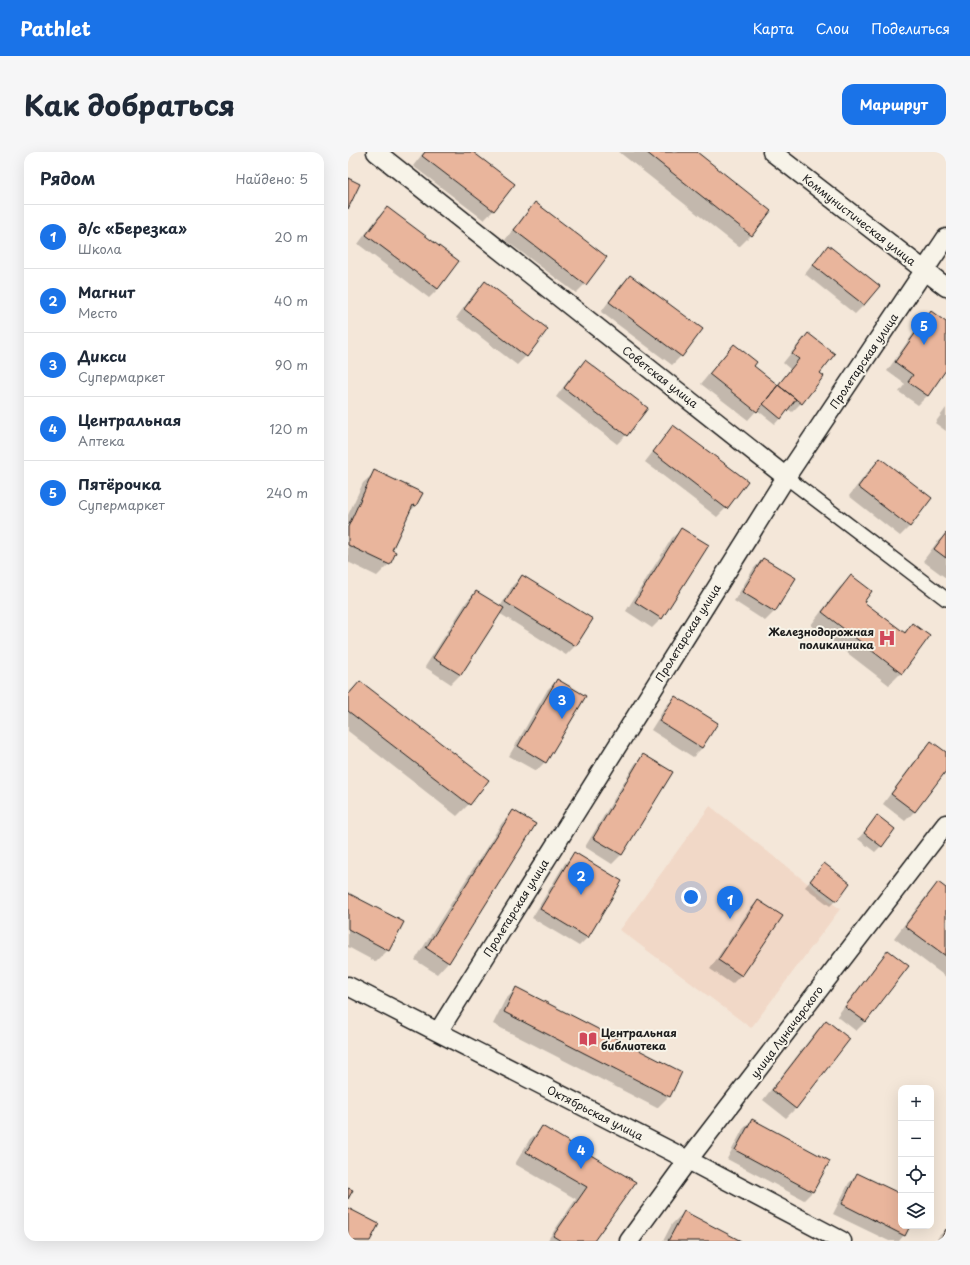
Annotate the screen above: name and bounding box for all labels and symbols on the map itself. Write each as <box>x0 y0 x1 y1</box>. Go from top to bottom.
street label: Коммунистическая улица <box>799 170 920 269</box>
street label: Пролетарская улица <box>825 309 902 412</box>
pin: 5 <box>911 312 937 345</box>
street label: Советская улица <box>619 341 702 412</box>
street label: Пролетарская улица <box>651 581 725 685</box>
place label: Железнодорожная поликлиника <box>768 623 874 653</box>
hospital icon: Железнодорожная поликлиника <box>877 628 897 648</box>
pin: 3 <box>549 686 575 719</box>
street label: Пролетарская улица <box>479 856 553 960</box>
pin: 2 <box>568 862 594 895</box>
pin: 1 <box>717 886 743 919</box>
your location <box>681 887 701 907</box>
street label: улица Луначарского <box>746 982 827 1081</box>
place label: Центральная библиотека <box>601 1024 677 1054</box>
library icon: Центральная библиотека <box>578 1029 598 1049</box>
street label: Октябрьская улица <box>544 1081 646 1144</box>
pin: 4 <box>568 1136 594 1169</box>

